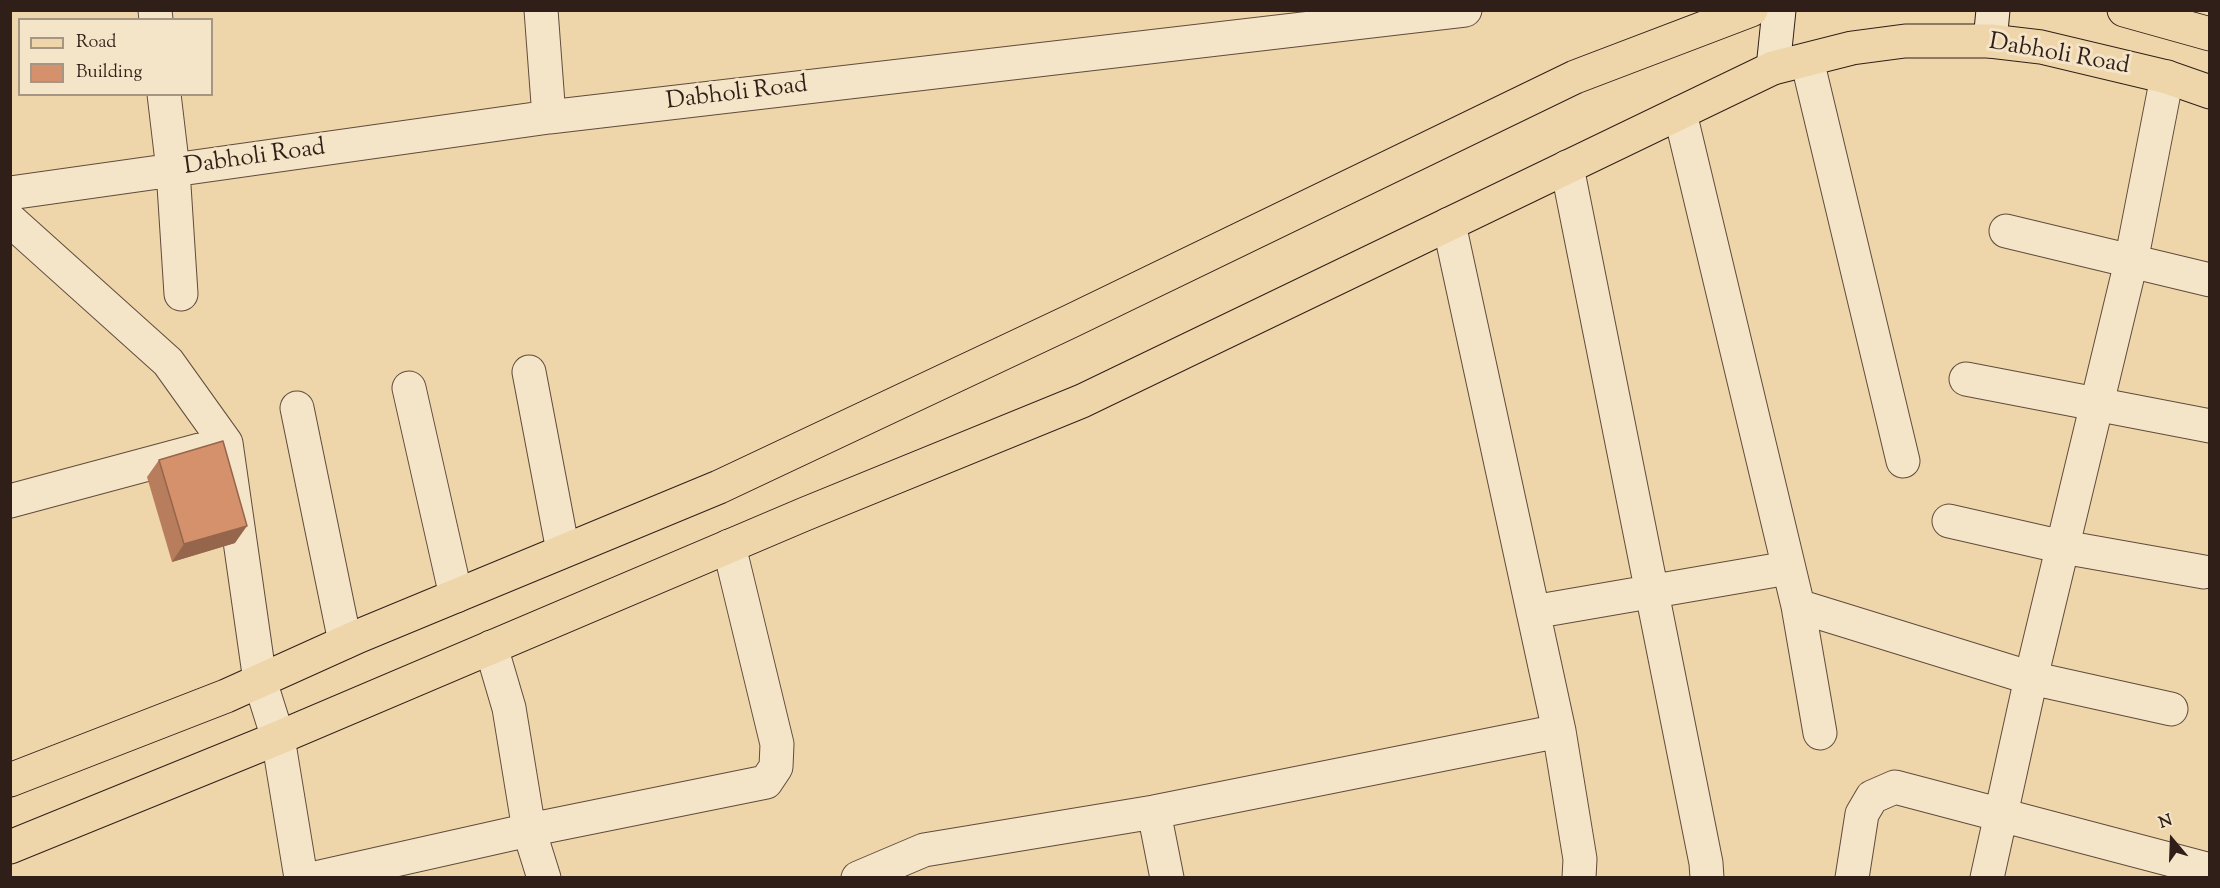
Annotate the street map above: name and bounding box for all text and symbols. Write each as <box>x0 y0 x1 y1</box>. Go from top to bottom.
legend <box>18 18 213 96</box>
street label: Dabholi Road <box>1986 29 2132 83</box>
text: Road <box>76 30 116 56</box>
text: Building <box>76 60 142 86</box>
street label: Dabholi Road <box>665 72 809 118</box>
street label: Dabholi Road <box>183 135 327 183</box>
north arrow <box>2142 810 2202 870</box>
text: N <box>2156 810 2176 835</box>

